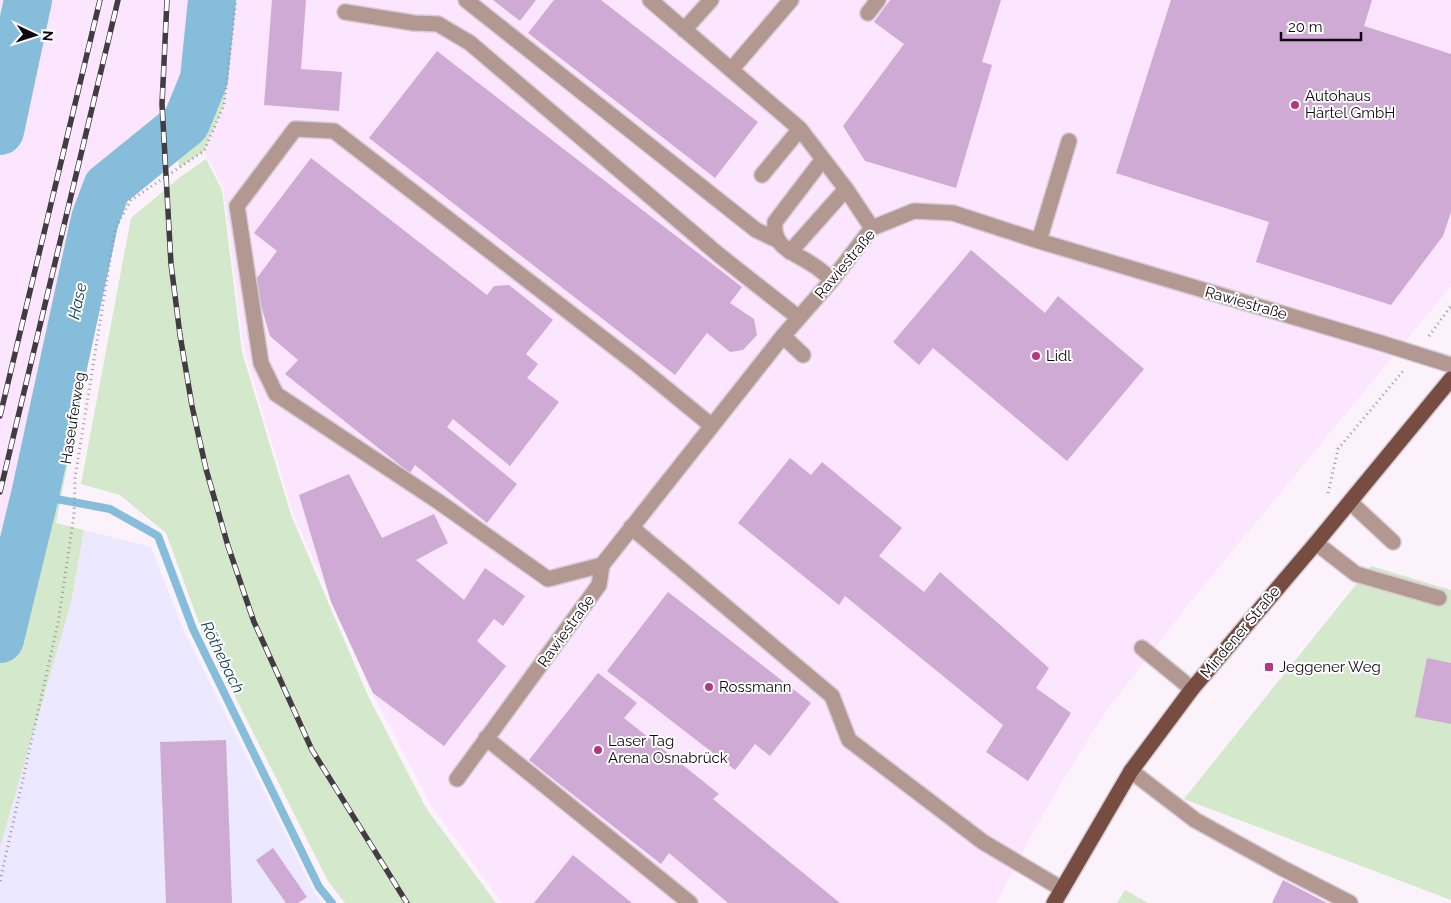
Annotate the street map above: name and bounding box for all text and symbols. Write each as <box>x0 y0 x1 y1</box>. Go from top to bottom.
north arrow <box>10 10 60 60</box>
scale bar <box>1281 10 1361 42</box>
text: 20 m <box>1288 18 1323 36</box>
text: N <box>40 30 56 42</box>
place label: Autohaus Härtel GmbH <box>1305 87 1395 122</box>
marker: Autohaus Härtel GmbH <box>1289 99 1301 111</box>
street label: Rawiestraße <box>811 226 879 302</box>
water label: Hase <box>64 281 91 321</box>
street label: Rawiestraße <box>1203 283 1289 323</box>
place label: Lidl <box>1046 347 1072 365</box>
marker: Lidl <box>1030 350 1042 362</box>
street label: Haseuferweg <box>57 371 89 465</box>
street label: Mindener Straße <box>1196 582 1284 681</box>
street label: Rawiestraße <box>534 591 598 671</box>
water label: Röthebach <box>197 618 248 696</box>
place label: Jeggener Weg <box>1279 658 1381 676</box>
marker: Jeggener Weg <box>1263 661 1275 673</box>
place label: Rossmann <box>719 678 791 696</box>
marker: Rossmann <box>703 681 715 693</box>
place label: Laser Tag Arena Osnabrück <box>608 732 728 767</box>
marker: Laser Tag Arena Osnabrück <box>592 744 604 756</box>

